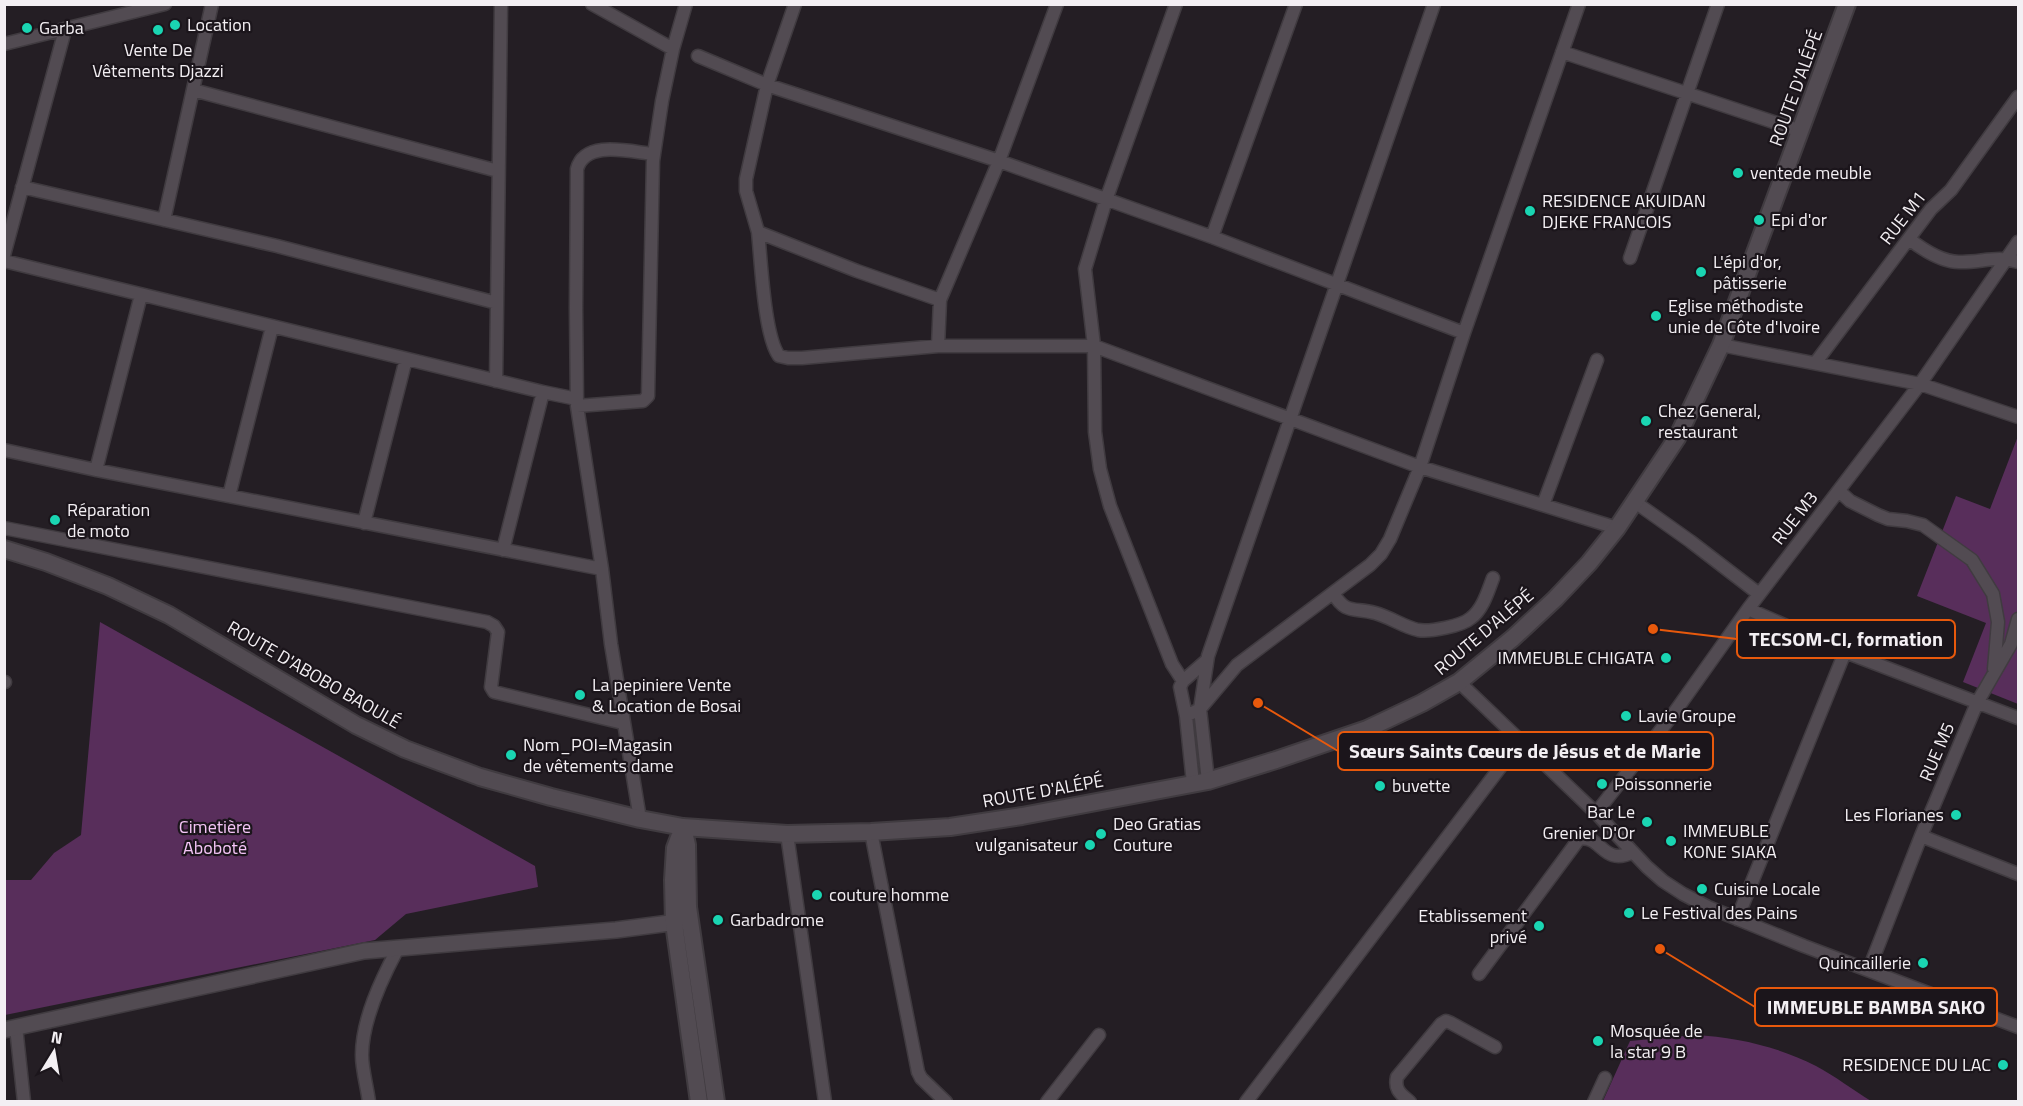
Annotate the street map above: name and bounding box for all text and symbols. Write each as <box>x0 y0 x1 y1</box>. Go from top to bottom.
place label: Location <box>187 11 251 38</box>
place label: Garba <box>39 14 84 41</box>
marker: Location <box>168 18 182 32</box>
marker: Garba <box>20 21 34 35</box>
marker: Vente De Vêtements Djazzi <box>151 23 165 37</box>
street label: ROUTE D'ALÉPÉ <box>1762 26 1829 150</box>
place label: Vente De Vêtements Djazzi <box>92 36 224 84</box>
place label: ventede meuble <box>1750 159 1872 186</box>
marker: ventede meuble <box>1731 166 1745 180</box>
street label: RUE M1 <box>1873 185 1932 250</box>
place label: RESIDENCE AKUIDAN DJEKE FRANCOIS <box>1542 187 1706 235</box>
marker: RESIDENCE AKUIDAN DJEKE FRANCOIS <box>1523 204 1537 218</box>
place label: Epi d'or <box>1771 206 1827 233</box>
marker: Epi d'or <box>1752 213 1766 227</box>
place label: L'épi d'or, pâtisserie <box>1713 248 1787 296</box>
marker: L'épi d'or, pâtisserie <box>1694 265 1708 279</box>
place label: Eglise méthodiste unie de Côte d'Ivoire <box>1668 292 1820 340</box>
marker: Eglise méthodiste unie de Côte d'Ivoire <box>1649 309 1663 323</box>
place label: Chez General, restaurant <box>1658 397 1761 445</box>
marker: Chez General, restaurant <box>1639 414 1653 428</box>
street label: RUE M3 <box>1765 485 1824 550</box>
place label: Réparation de moto <box>67 496 150 544</box>
marker: Réparation de moto <box>48 513 62 527</box>
street label: ROUTE D'ALÉPÉ <box>1428 582 1539 681</box>
street label: ROUTE D'ABOBO BAOULÉ <box>222 614 406 735</box>
callout: TECSOM-CI, formation <box>1737 620 1955 658</box>
text: TECSOM-CI, formation <box>1749 623 1943 654</box>
place label: IMMEUBLE CHIGATA <box>1497 644 1654 671</box>
marker: IMMEUBLE CHIGATA <box>1659 651 1673 665</box>
place label: La pepiniere Vente & Location de Bosai <box>592 671 741 719</box>
marker: La pepiniere Vente & Location de Bosai <box>573 688 587 702</box>
place label: Lavie Groupe <box>1638 702 1736 729</box>
marker: Lavie Groupe <box>1619 709 1633 723</box>
street label: RUE M5 <box>1912 718 1961 786</box>
place label: Nom_POI=Magasin de vêtements dame <box>523 731 674 779</box>
callout: Sœurs Saints Cœurs de Jésus et de Marie <box>1338 732 1713 770</box>
text: Sœurs Saints Cœurs de Jésus et de Marie <box>1349 735 1701 766</box>
marker: Nom_POI=Magasin de vêtements dame <box>504 748 518 762</box>
street label: ROUTE D'ALÉPÉ <box>980 767 1106 814</box>
place label: Poissonnerie <box>1614 770 1712 797</box>
place label: buvette <box>1392 772 1450 799</box>
marker: Poissonnerie <box>1595 777 1609 791</box>
marker: buvette <box>1373 779 1387 793</box>
place label: Bar Le Grenier D'Or <box>1542 798 1635 846</box>
place label: Les Florianes <box>1845 801 1944 828</box>
marker: Les Florianes <box>1949 808 1963 822</box>
place label: Deo Gratias Couture <box>1113 810 1201 858</box>
park label: Cimetière Aboboté <box>179 813 251 861</box>
marker: Bar Le Grenier D'Or <box>1640 815 1654 829</box>
place label: IMMEUBLE KONE SIAKA <box>1683 817 1777 865</box>
marker: Deo Gratias Couture <box>1094 827 1108 841</box>
place label: vulganisateur <box>975 831 1078 858</box>
marker: IMMEUBLE KONE SIAKA <box>1664 834 1678 848</box>
marker: vulganisateur <box>1083 838 1097 852</box>
place label: Cuisine Locale <box>1714 875 1820 902</box>
place label: couture homme <box>829 881 949 908</box>
marker: Cuisine Locale <box>1695 882 1709 896</box>
marker: couture homme <box>810 888 824 902</box>
place label: Le Festival des Pains <box>1641 899 1798 926</box>
place label: Etablissement privé <box>1418 902 1528 950</box>
place label: Garbadrome <box>730 906 824 933</box>
marker: Le Festival des Pains <box>1622 906 1636 920</box>
marker: Garbadrome <box>711 913 725 927</box>
marker: Etablissement privé <box>1532 919 1546 933</box>
place label: Quincaillerie <box>1818 949 1911 976</box>
marker: Quincaillerie <box>1916 956 1930 970</box>
callout: IMMEUBLE BAMBA SAKO <box>1755 988 1997 1026</box>
text: IMMEUBLE BAMBA SAKO <box>1767 991 1985 1022</box>
place label: Mosquée de la star 9 B <box>1610 1017 1703 1065</box>
north arrow <box>24 1022 84 1082</box>
text: N <box>49 1024 65 1050</box>
marker: Mosquée de la star 9 B <box>1591 1034 1605 1048</box>
place label: RESIDENCE DU LAC <box>1842 1051 1991 1078</box>
marker: RESIDENCE DU LAC <box>1996 1058 2010 1072</box>

